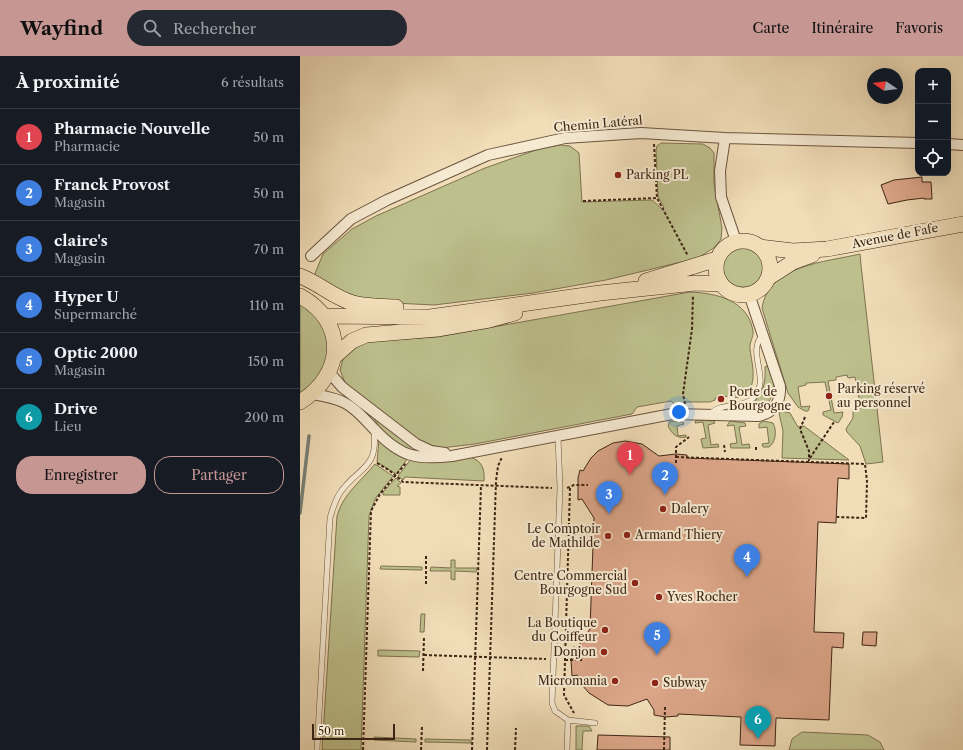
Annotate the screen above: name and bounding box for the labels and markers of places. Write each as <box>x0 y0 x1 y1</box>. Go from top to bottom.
place label: Parking PL <box>626 167 689 182</box>
marker: Parking PL <box>613 170 623 180</box>
place label: Parking réservé au personnel <box>837 381 926 410</box>
place label: Porte de Bourgogne <box>729 384 792 413</box>
marker: Parking réservé au personnel <box>824 391 834 401</box>
marker: Porte de Bourgogne <box>716 394 726 404</box>
pin: 1 <box>617 442 643 475</box>
pin: 2 <box>652 462 678 495</box>
pin: 3 <box>596 481 622 514</box>
place label: Dalery <box>671 501 709 516</box>
marker: Dalery <box>658 504 668 514</box>
place label: Le Comptoir de Mathilde <box>527 521 600 550</box>
place label: Armand Thiery <box>634 527 723 542</box>
marker: Armand Thiery <box>622 530 632 540</box>
marker: Le Comptoir de Mathilde <box>603 531 613 541</box>
pin: 4 <box>734 544 760 577</box>
place label: Centre Commercial Bourgogne Sud <box>514 568 628 597</box>
marker: Centre Commercial Bourgogne Sud <box>630 578 640 588</box>
place label: Yves Rocher <box>666 589 738 604</box>
marker: Yves Rocher <box>654 592 664 602</box>
place label: La Boutique du Coiffeur <box>527 615 597 644</box>
pin: 5 <box>644 622 670 655</box>
marker: La Boutique du Coiffeur <box>600 625 610 635</box>
place label: Donjon <box>553 644 596 659</box>
marker: Donjon <box>599 647 609 657</box>
place label: Micromania <box>538 673 608 688</box>
place label: Subway <box>663 675 707 690</box>
marker: Micromania <box>610 676 620 686</box>
marker: Subway <box>650 678 660 688</box>
pin: 6 <box>745 706 771 739</box>

